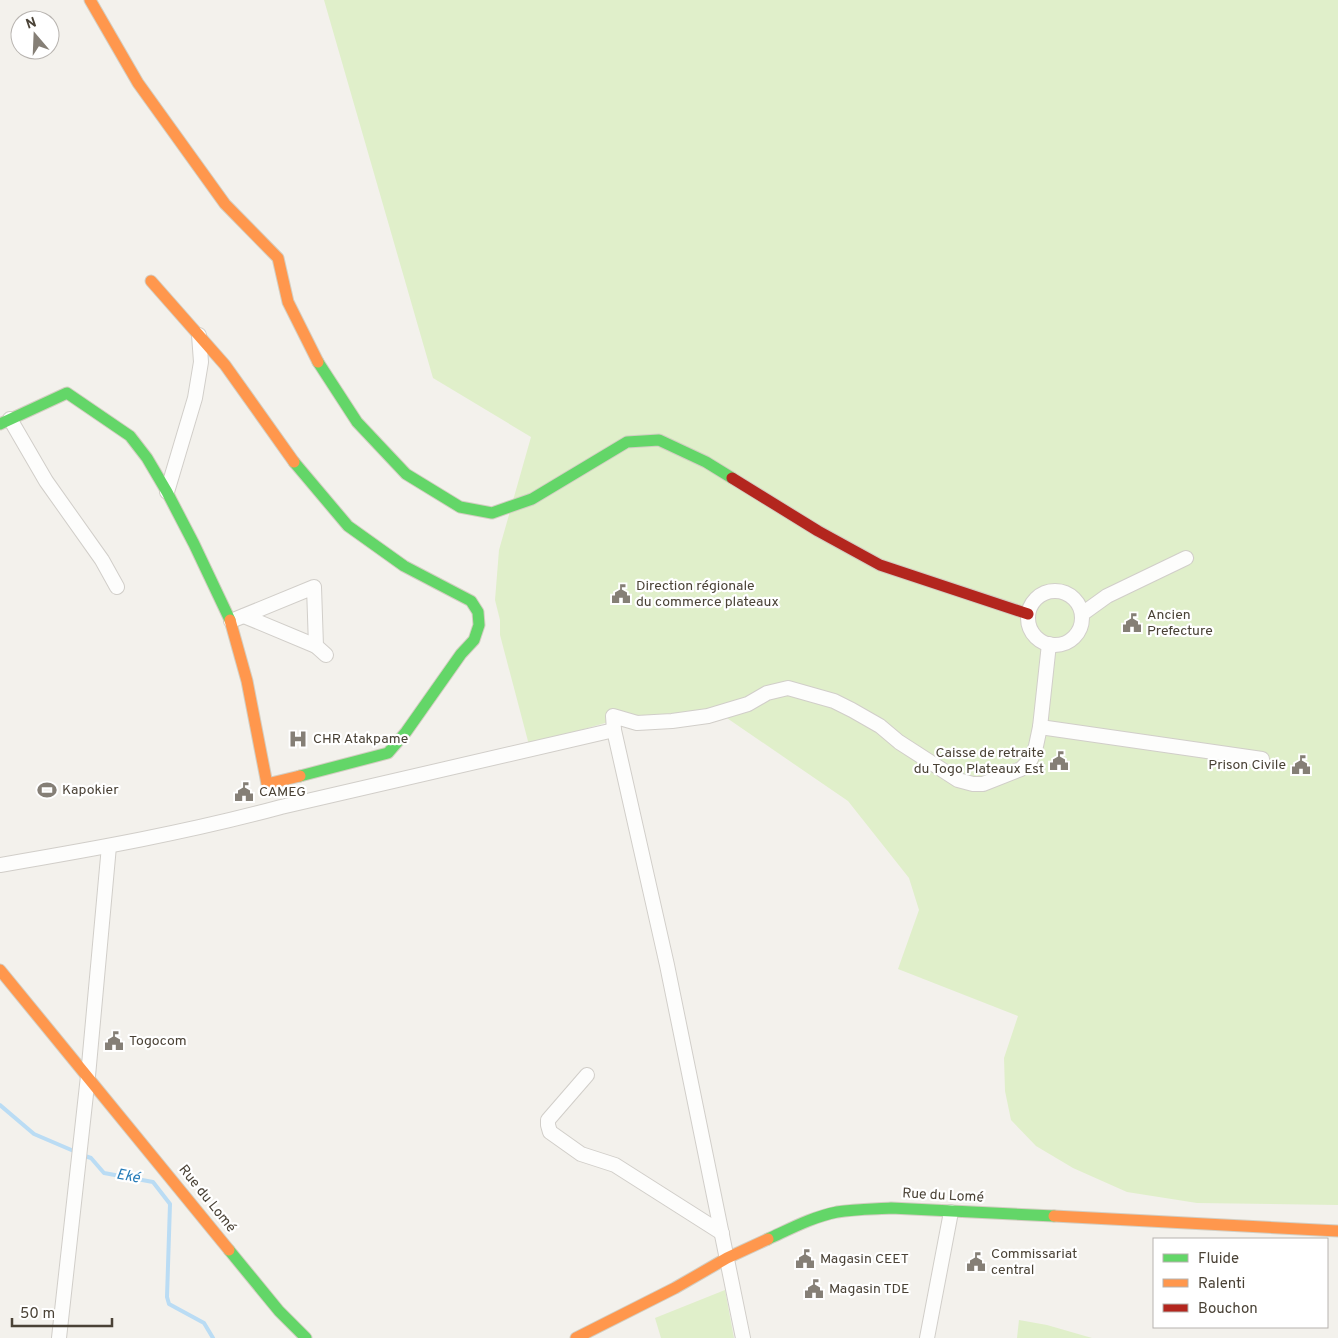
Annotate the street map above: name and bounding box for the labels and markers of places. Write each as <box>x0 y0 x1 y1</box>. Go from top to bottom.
place label: Direction régionale du commerce plateaux <box>636 578 779 611</box>
public building icon: Direction régionale du commerce plateaux <box>610 583 632 605</box>
place label: Ancien Prefecture <box>1147 607 1213 640</box>
public building icon: Ancien Prefecture <box>1121 612 1143 634</box>
hospital icon: CHR Atakpame <box>287 728 309 750</box>
place label: CHR Atakpame <box>313 731 408 748</box>
place label: Caisse de retraite du Togo Plateaux Est <box>914 745 1044 778</box>
public building icon: Caisse de retraite du Togo Plateaux Est <box>1048 750 1070 772</box>
public building icon: Prison Civile <box>1290 754 1312 776</box>
place label: Prison Civile <box>1208 757 1286 774</box>
sports icon: Kapokier <box>36 779 58 801</box>
public building icon: CAMEG <box>233 781 255 803</box>
place label: Kapokier <box>62 782 119 799</box>
place label: CAMEG <box>259 784 306 801</box>
public building icon: Togocom <box>103 1030 125 1052</box>
place label: Togocom <box>129 1033 187 1050</box>
place label: Commissariat central <box>991 1246 1077 1279</box>
public building icon: Magasin CEET <box>794 1248 816 1270</box>
place label: Magasin CEET <box>820 1251 909 1268</box>
public building icon: Commissariat central <box>965 1251 987 1273</box>
public building icon: Magasin TDE <box>803 1278 825 1300</box>
place label: Magasin TDE <box>829 1281 909 1298</box>

